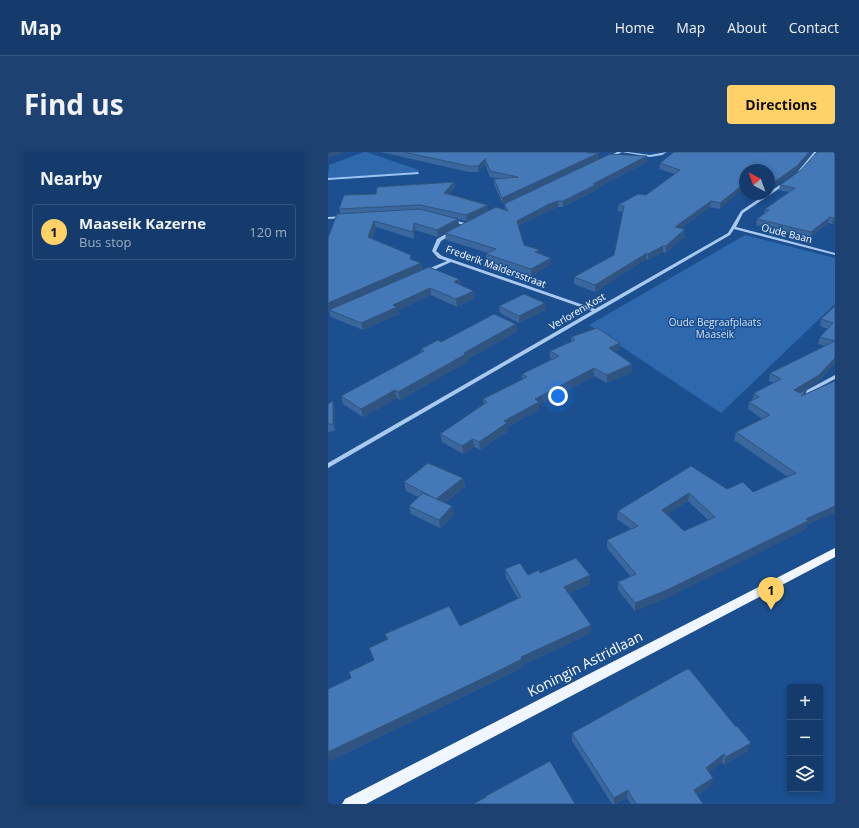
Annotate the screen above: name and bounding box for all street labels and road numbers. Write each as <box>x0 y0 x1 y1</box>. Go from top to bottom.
street label: Oude Baan <box>760 220 814 246</box>
street label: Frederik Maldersstraat <box>444 241 549 291</box>
street label: Verloren Kost <box>546 289 608 333</box>
street label: Koningin Astridlaan <box>524 626 646 701</box>

